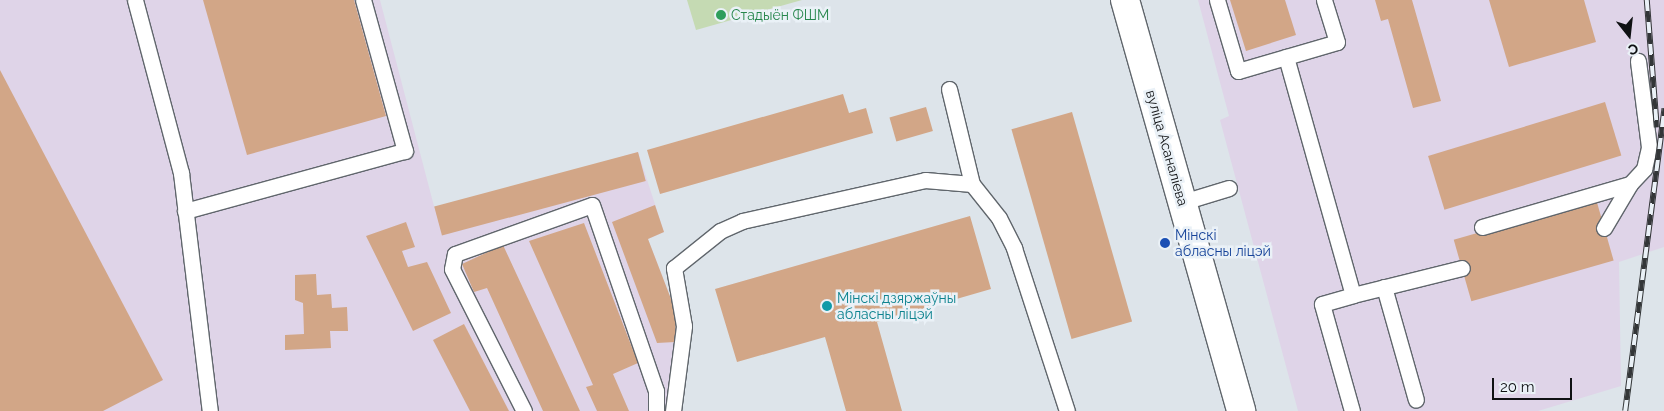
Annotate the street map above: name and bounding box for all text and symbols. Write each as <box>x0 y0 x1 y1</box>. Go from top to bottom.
place label: Стадыён ФШМ <box>731 7 829 23</box>
marker: Стадыён ФШМ <box>715 9 727 21</box>
north arrow <box>1604 10 1654 60</box>
text: С <box>1626 40 1640 58</box>
street label: вуліца Асаналіева <box>1142 88 1192 208</box>
place label: Мінскі абласны ліцэй <box>1175 227 1271 260</box>
marker: Мінскі абласны ліцэй <box>1159 237 1171 249</box>
place label: Мінскі дзяржаўны абласны ліцэй <box>837 290 956 322</box>
marker: Мінскі дзяржаўны абласны ліцэй <box>821 300 833 312</box>
scale bar <box>1494 368 1574 400</box>
text: 20 m <box>1500 378 1535 396</box>

